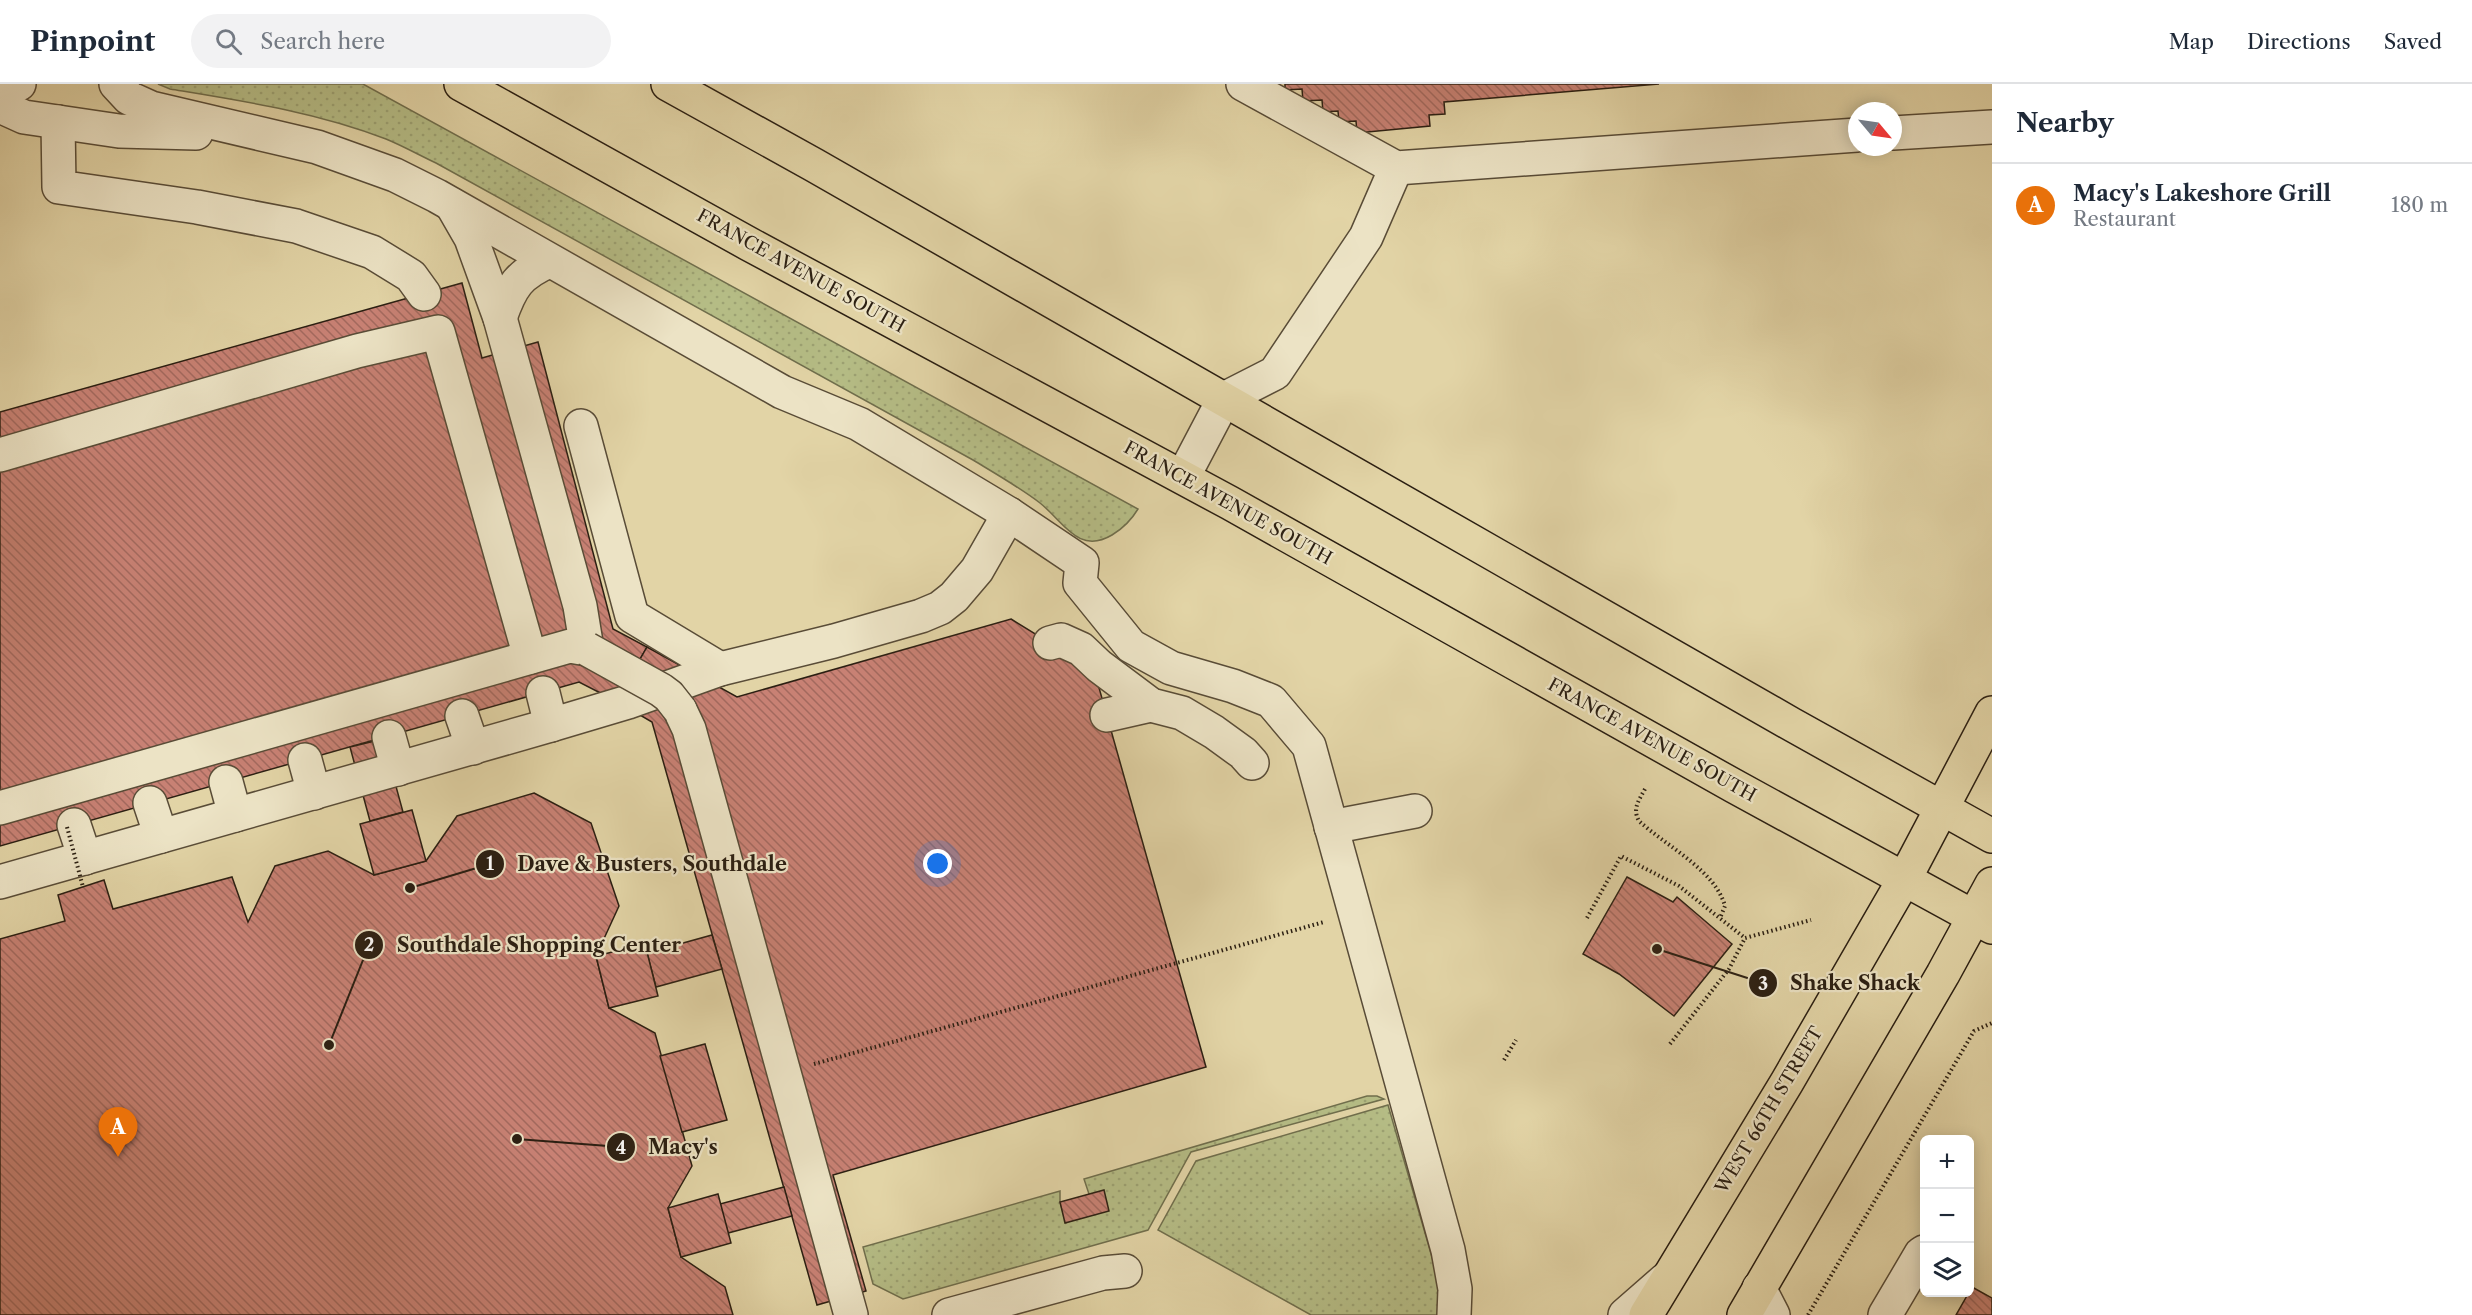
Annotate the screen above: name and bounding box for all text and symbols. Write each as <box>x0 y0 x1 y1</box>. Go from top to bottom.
search box <box>191 14 611 68</box>
text: Pinpoint <box>30 24 155 58</box>
icon: search <box>212 25 245 58</box>
text: Search here <box>260 28 385 55</box>
text: Map <box>2169 29 2214 54</box>
text: Directions <box>2247 29 2351 54</box>
text: Saved <box>2384 29 2442 54</box>
north arrow <box>1848 102 1902 156</box>
text: Nearby <box>2016 107 2114 139</box>
text: Macy's Lakeshore Grill <box>2073 180 2331 207</box>
text: A <box>2028 193 2043 217</box>
text: 180 m <box>2391 193 2448 217</box>
street label: FRANCE AVENUE SOUTH <box>693 204 909 338</box>
text: Restaurant <box>2073 207 2176 231</box>
street label: FRANCE AVENUE SOUTH <box>1120 436 1336 570</box>
street label: FRANCE AVENUE SOUTH <box>1544 673 1760 807</box>
callout: Dave & Busters, Southdale <box>475 845 799 883</box>
your location <box>923 849 952 878</box>
text: Dave & Busters, Southdale <box>517 852 787 876</box>
text: 1 <box>486 853 494 875</box>
callout: Southdale Shopping Center <box>354 926 693 964</box>
text: Southdale Shopping Center <box>397 933 681 957</box>
text: 2 <box>364 934 374 956</box>
callout: Shake Shack <box>1748 964 1932 1002</box>
text: Shake Shack <box>1790 971 1921 995</box>
text: 3 <box>1758 973 1768 995</box>
street label: WEST 66TH STREET <box>1710 1022 1828 1198</box>
pin: A <box>98 1108 138 1157</box>
callout: Macy's <box>606 1128 730 1166</box>
text: Macy's <box>648 1135 718 1159</box>
map controls <box>1920 1135 1974 1297</box>
button: + <box>1920 1135 1974 1189</box>
text: 4 <box>616 1137 626 1159</box>
button: − <box>1920 1189 1974 1243</box>
button: layers <box>1920 1243 1974 1297</box>

